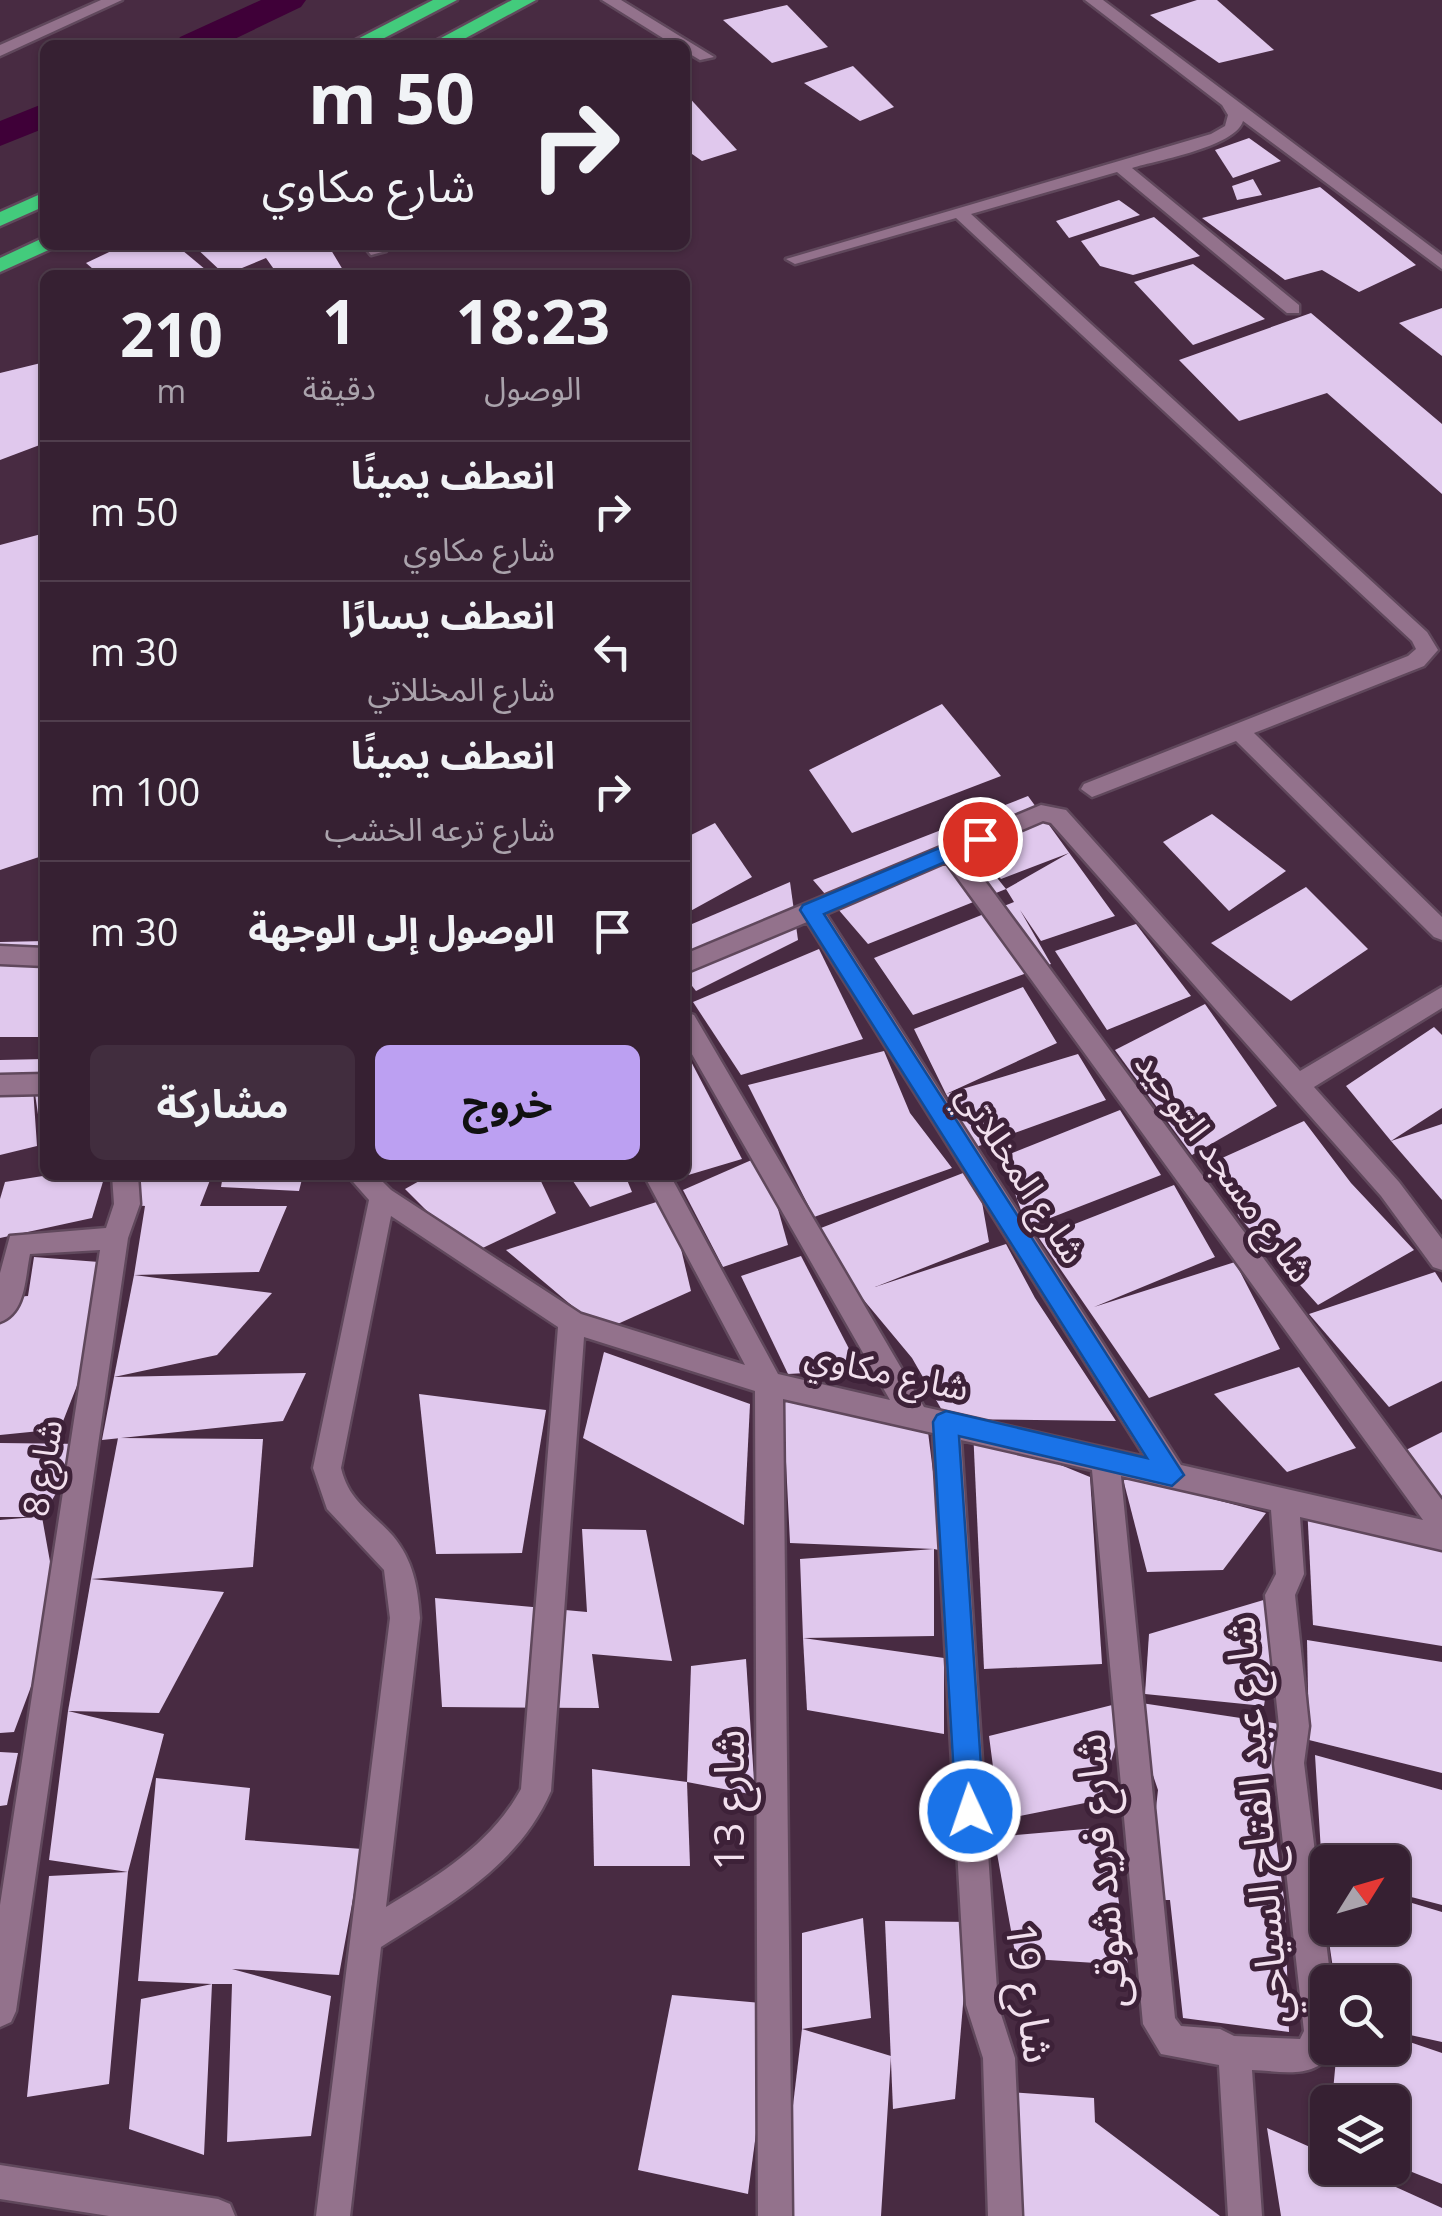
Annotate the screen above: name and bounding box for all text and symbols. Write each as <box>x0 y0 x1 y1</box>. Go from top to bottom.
text: 50 m <box>308 49 475 145</box>
icon: right <box>510 80 640 210</box>
text: شارع مكاوي <box>262 154 475 215</box>
text: 1 <box>322 280 356 362</box>
text: 18:23 <box>456 280 610 362</box>
text: 210 <box>120 293 223 375</box>
text: دقيقة <box>303 366 376 409</box>
text: الوصول <box>484 366 582 409</box>
text: m <box>157 369 186 412</box>
text: انعطف يمينًا <box>351 448 555 500</box>
icon: right <box>585 484 640 539</box>
text: 50 m <box>90 485 179 537</box>
text: شارع مكاوي <box>403 527 555 570</box>
text: انعطف يسارًا <box>341 588 555 640</box>
icon: left <box>585 624 640 679</box>
text: 30 m <box>90 625 179 677</box>
text: شارع المخللاتي <box>368 667 555 710</box>
text: انعطف يمينًا <box>351 728 555 780</box>
icon: right <box>585 764 640 819</box>
text: 100 m <box>90 765 200 817</box>
pin <box>938 797 1023 882</box>
text: شارع ترعه الخشب <box>324 807 555 850</box>
icon: arrive <box>953 812 1008 867</box>
text: الوصول إلى الوجهة <box>248 902 555 954</box>
icon: arrive <box>585 904 640 959</box>
text: 30 m <box>90 905 179 957</box>
street label: شارع مسجد التوحيد <box>1122 1041 1325 1293</box>
button: مشاركة <box>90 1045 355 1160</box>
button: خروج <box>375 1045 640 1160</box>
street label: شارع المخللاتي <box>942 1074 1098 1275</box>
street label: شارع مكاوي <box>800 1330 973 1416</box>
street label: شارع 8 <box>11 1416 76 1520</box>
street label: شارع عبد الفتاح السياحي <box>1209 1613 1307 2026</box>
street label: شارع 13 <box>699 1730 761 1870</box>
street label: شارع فريد شوقى <box>1059 1731 1145 2011</box>
position arrow <box>918 1759 1022 1863</box>
north arrow <box>1310 1845 1410 1945</box>
map controls <box>1310 1845 1410 2185</box>
street label: شارع 19 <box>989 1919 1070 2067</box>
button: search <box>1310 1965 1410 2065</box>
button: layers <box>1310 2085 1410 2185</box>

